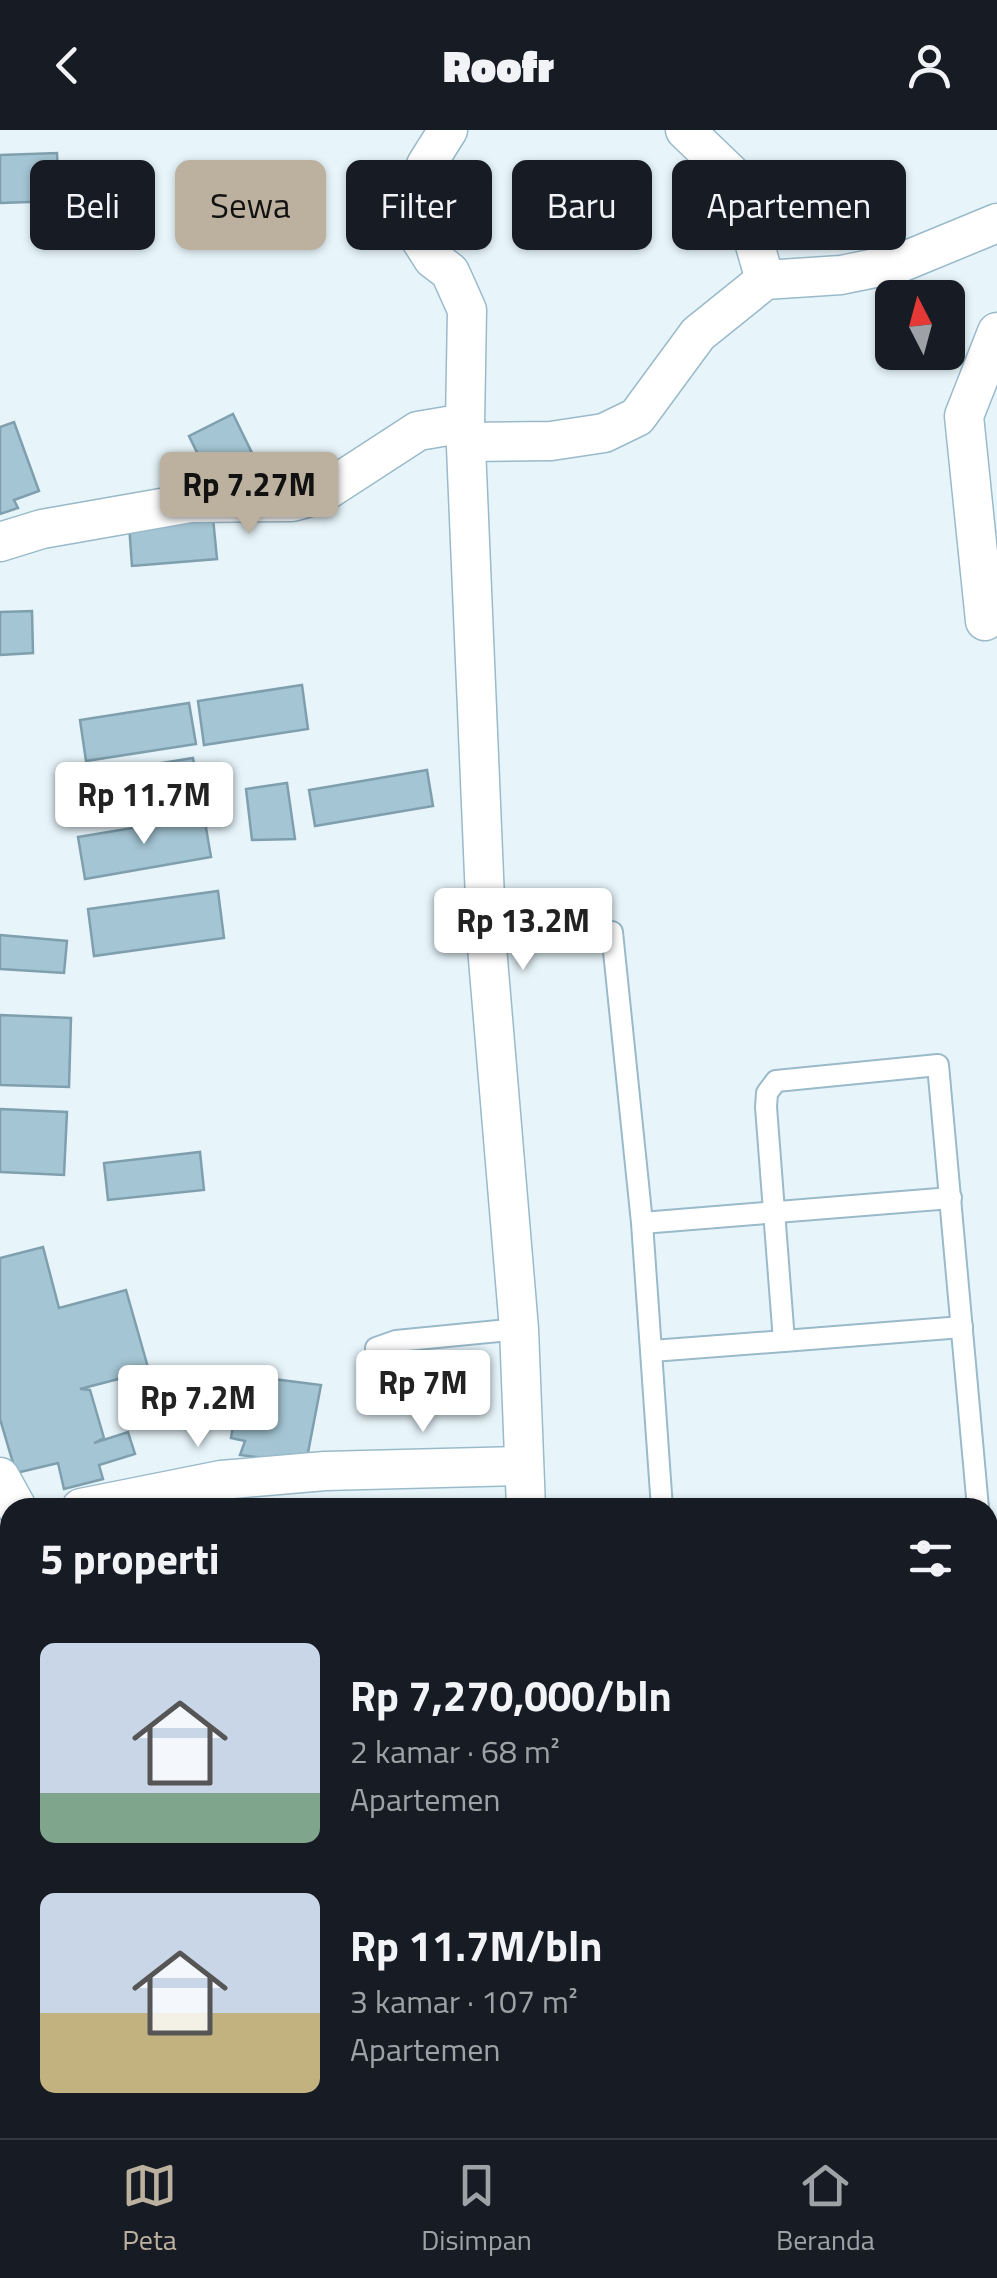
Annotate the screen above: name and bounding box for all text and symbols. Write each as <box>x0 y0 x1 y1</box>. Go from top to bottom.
text: Roofr <box>443 31 554 99</box>
icon: back <box>40 38 95 93</box>
icon: person <box>902 38 957 93</box>
chip: Beli <box>30 160 155 250</box>
chip: Sewa <box>175 160 326 250</box>
chip: Filter <box>346 160 492 250</box>
chip: Baru <box>512 160 652 250</box>
chip: Apartemen <box>672 160 906 250</box>
north arrow <box>875 280 965 370</box>
map controls <box>875 280 965 370</box>
pin: Rp 7.27M <box>146 452 352 537</box>
text: Rp 7.27M <box>182 460 316 508</box>
pin: Rp 11.7M <box>41 762 247 847</box>
text: Rp 11.7M <box>77 770 211 818</box>
pin: Rp 13.2M <box>420 888 626 973</box>
text: Rp 13.2M <box>456 896 590 944</box>
pin: Rp 7M <box>353 1350 493 1435</box>
text: Rp 7M <box>378 1358 468 1406</box>
pin: Rp 7.2M <box>106 1365 290 1450</box>
text: Rp 7.2M <box>140 1373 256 1421</box>
text: 5 properti <box>40 1526 220 1590</box>
icon: filters <box>903 1531 958 1586</box>
text: Rp 7,270,000/bln <box>350 1663 672 1727</box>
icon: home <box>120 1683 240 1803</box>
text: 2 kamar · 68 m² <box>350 1727 560 1775</box>
text: Apartemen <box>350 1775 501 1823</box>
text: Rp 11.7M/bln <box>350 1913 602 1977</box>
icon: home <box>120 1933 240 2053</box>
text: 3 kamar · 107 m² <box>350 1977 578 2025</box>
text: Apartemen <box>350 2025 501 2073</box>
tab: Peta <box>122 2158 177 2261</box>
tab: Disimpan <box>421 2158 532 2261</box>
tab: Beranda <box>776 2158 875 2261</box>

